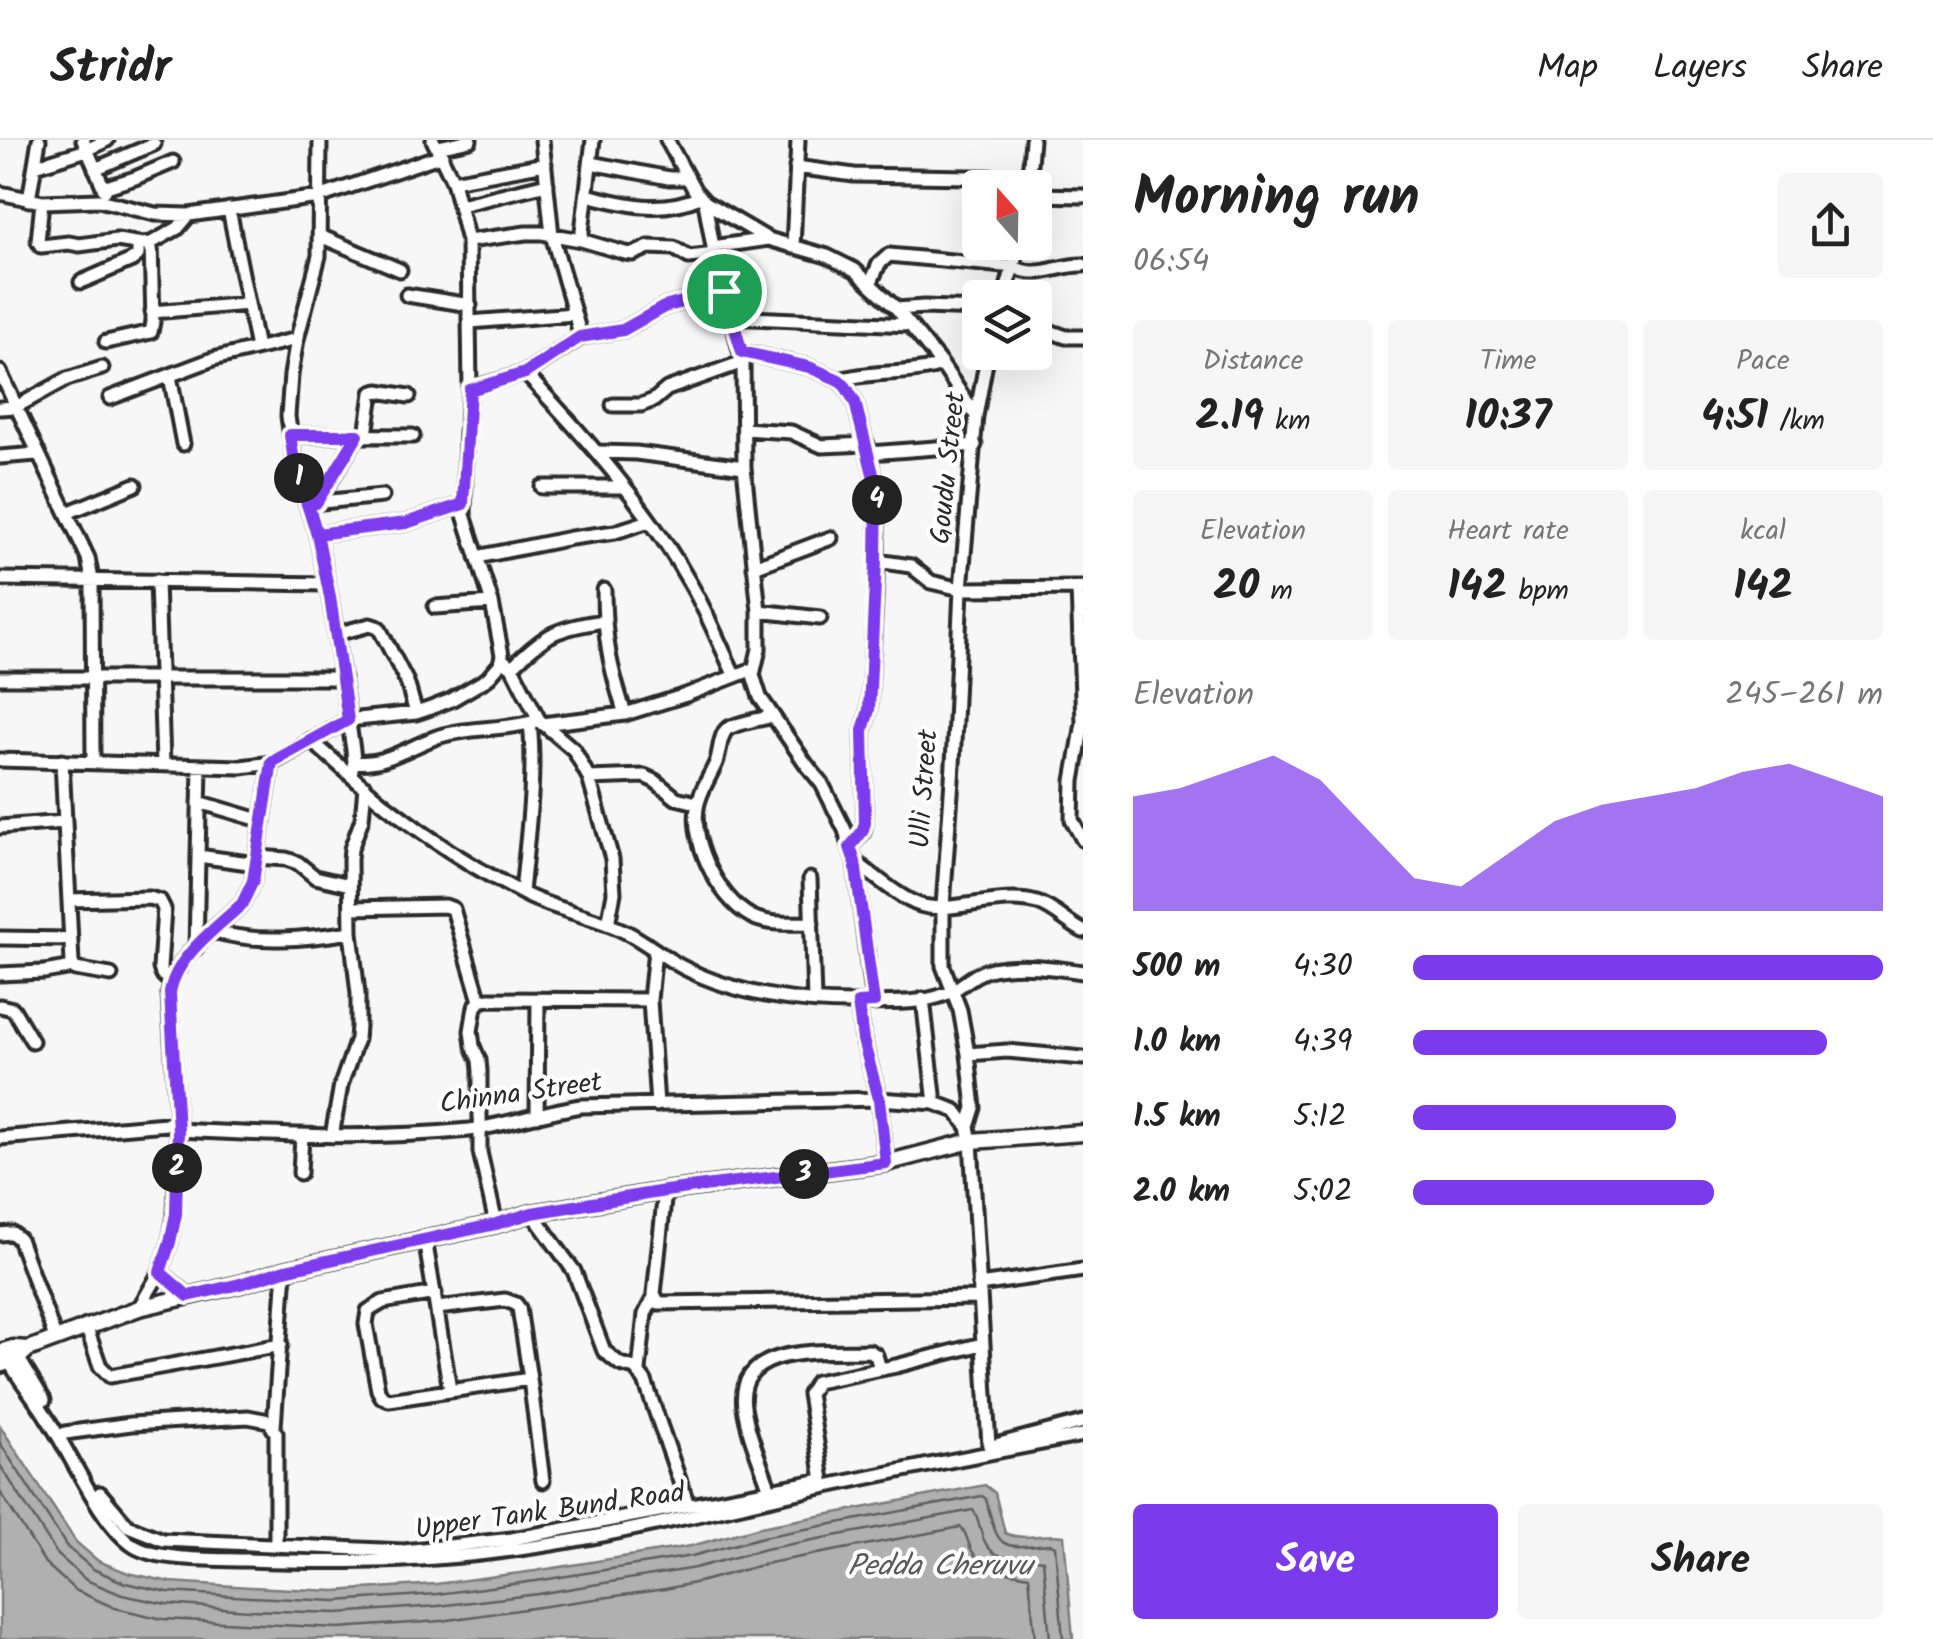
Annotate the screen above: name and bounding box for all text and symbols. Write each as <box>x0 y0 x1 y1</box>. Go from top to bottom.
text: Stridr <box>50 31 171 107</box>
text: Map <box>1537 41 1598 97</box>
text: Layers <box>1653 41 1747 97</box>
text: Share <box>1802 41 1883 97</box>
text: Morning run <box>1133 156 1420 243</box>
north arrow <box>962 170 1052 260</box>
map controls <box>962 170 1052 370</box>
button: share <box>1778 173 1883 278</box>
text: 06:54 <box>1133 237 1209 288</box>
pin <box>682 249 767 334</box>
icon: arrive <box>697 264 752 319</box>
button: layers <box>962 280 1052 370</box>
text: Distance <box>1203 339 1303 384</box>
text: Time <box>1480 339 1536 384</box>
text: Pace <box>1736 339 1790 384</box>
text: 2.19 <box>1195 384 1264 451</box>
text: 10:37 <box>1464 384 1552 451</box>
text: 4:51 <box>1701 384 1768 451</box>
street label: Goudu Street <box>919 388 979 546</box>
text: km <box>1264 399 1311 444</box>
text: /km <box>1768 399 1825 444</box>
pin: 1 <box>274 453 324 503</box>
text: 1 <box>295 455 303 500</box>
pin: 4 <box>852 475 902 525</box>
text: 4 <box>869 477 885 522</box>
text: Elevation <box>1200 509 1306 554</box>
text: Heart rate <box>1447 509 1569 554</box>
text: kcal <box>1740 509 1786 554</box>
text: 20 <box>1213 554 1259 621</box>
text: 142 <box>1447 554 1507 621</box>
text: 142 <box>1733 554 1793 621</box>
text: m <box>1259 569 1293 614</box>
text: bpm <box>1507 569 1569 614</box>
text: Elevation <box>1133 670 1254 721</box>
text: 245–261 m <box>1725 670 1883 721</box>
street label: Ulli Street <box>898 727 952 850</box>
text: 500 m <box>1133 942 1221 993</box>
text: 4:30 <box>1293 942 1353 993</box>
text: 1.0 km <box>1133 1017 1221 1068</box>
text: 4:39 <box>1293 1017 1352 1068</box>
street label: Chinna Street <box>437 1060 606 1128</box>
text: 1.5 km <box>1133 1092 1221 1143</box>
text: 5:12 <box>1293 1092 1347 1143</box>
pin: 2 <box>152 1143 202 1193</box>
text: 2 <box>169 1145 185 1190</box>
pin: 3 <box>779 1149 829 1199</box>
text: 3 <box>796 1151 812 1196</box>
text: 2.0 km <box>1133 1167 1230 1218</box>
text: 5:02 <box>1293 1167 1353 1218</box>
street label: Upper Tank Bund Road <box>412 1471 689 1553</box>
button: Save <box>1133 1504 1498 1619</box>
button: Share <box>1518 1504 1883 1619</box>
water label: Pedda Cheruvu <box>848 1543 1036 1591</box>

